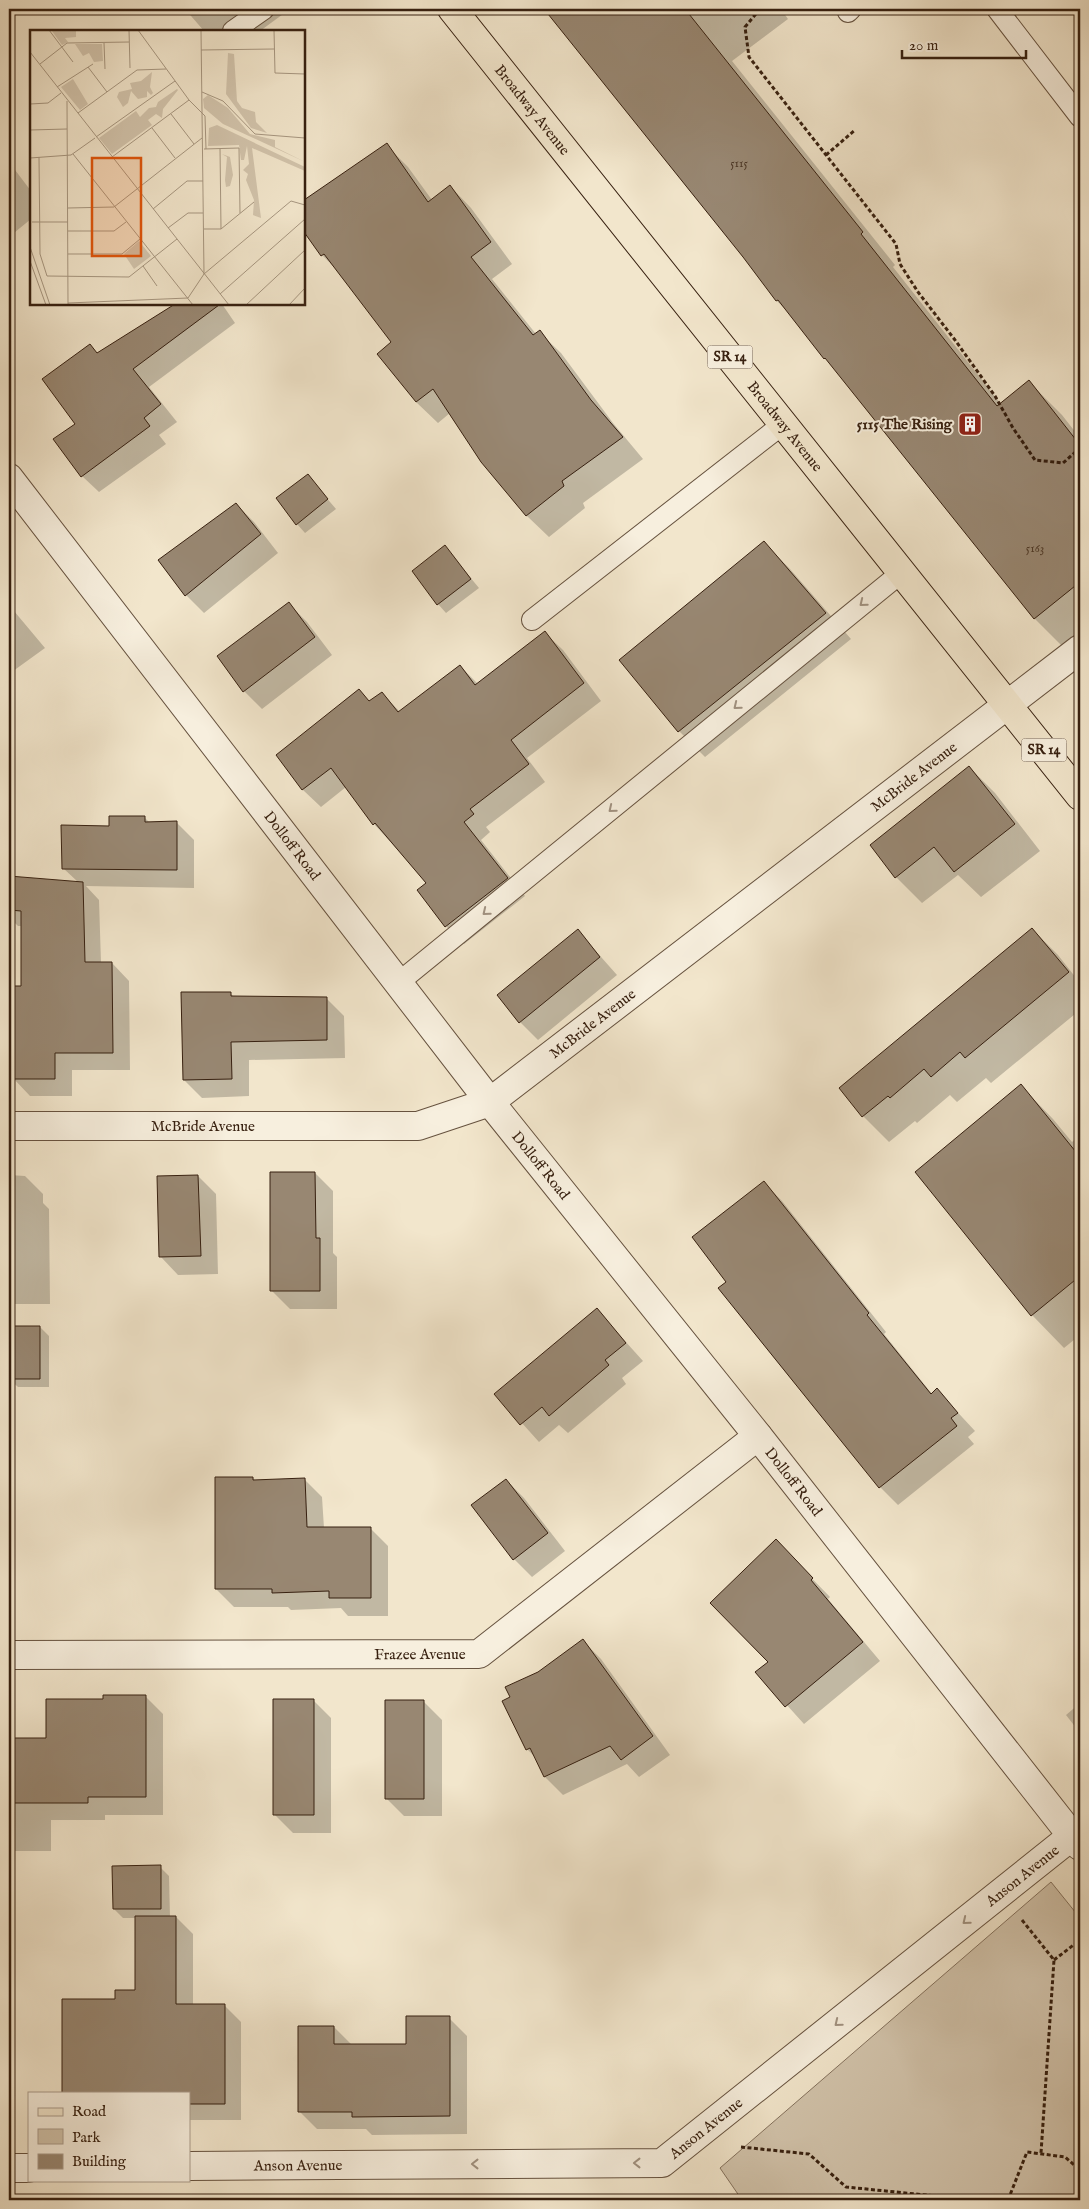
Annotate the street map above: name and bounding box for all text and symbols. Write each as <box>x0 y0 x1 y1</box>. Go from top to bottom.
scale bar <box>902 28 1025 60</box>
inset map <box>30 30 305 305</box>
text: 20 m <box>909 36 939 55</box>
street label: Broadway Avenue <box>491 61 574 159</box>
house number: 5115 <box>730 156 748 171</box>
road number: SR 14 <box>708 346 752 368</box>
street label: Broadway Avenue <box>743 377 827 476</box>
building icon: 5115 The Rising <box>957 411 983 437</box>
place label: 5115 The Rising <box>857 415 953 434</box>
house number: 5163 <box>1026 541 1044 556</box>
one-way arrow <box>860 598 869 606</box>
one-way arrow <box>734 701 743 710</box>
street label: McBride Avenue <box>867 738 961 816</box>
road number: SR 14 <box>1022 738 1066 762</box>
one-way arrow <box>608 803 617 812</box>
street label: Dolloff Road <box>260 807 326 885</box>
one-way arrow <box>483 906 492 914</box>
street label: McBride Avenue <box>545 984 639 1063</box>
street label: McBride Avenue <box>151 1117 255 1136</box>
street label: Dolloff Road <box>508 1127 575 1204</box>
street label: Dolloff Road <box>761 1443 827 1521</box>
street label: Frazee Avenue <box>374 1645 466 1664</box>
street label: Anson Avenue <box>981 1840 1063 1911</box>
one-way arrow <box>962 1916 971 1925</box>
one-way arrow <box>835 2017 844 2026</box>
legend <box>28 2092 190 2182</box>
street label: Anson Avenue <box>664 2093 746 2164</box>
text: Road <box>72 2102 107 2121</box>
text: Park <box>72 2128 102 2147</box>
text: Building <box>72 2152 127 2171</box>
street label: Anson Avenue <box>253 2156 342 2175</box>
one-way arrow <box>633 2158 641 2168</box>
one-way arrow <box>471 2159 478 2169</box>

